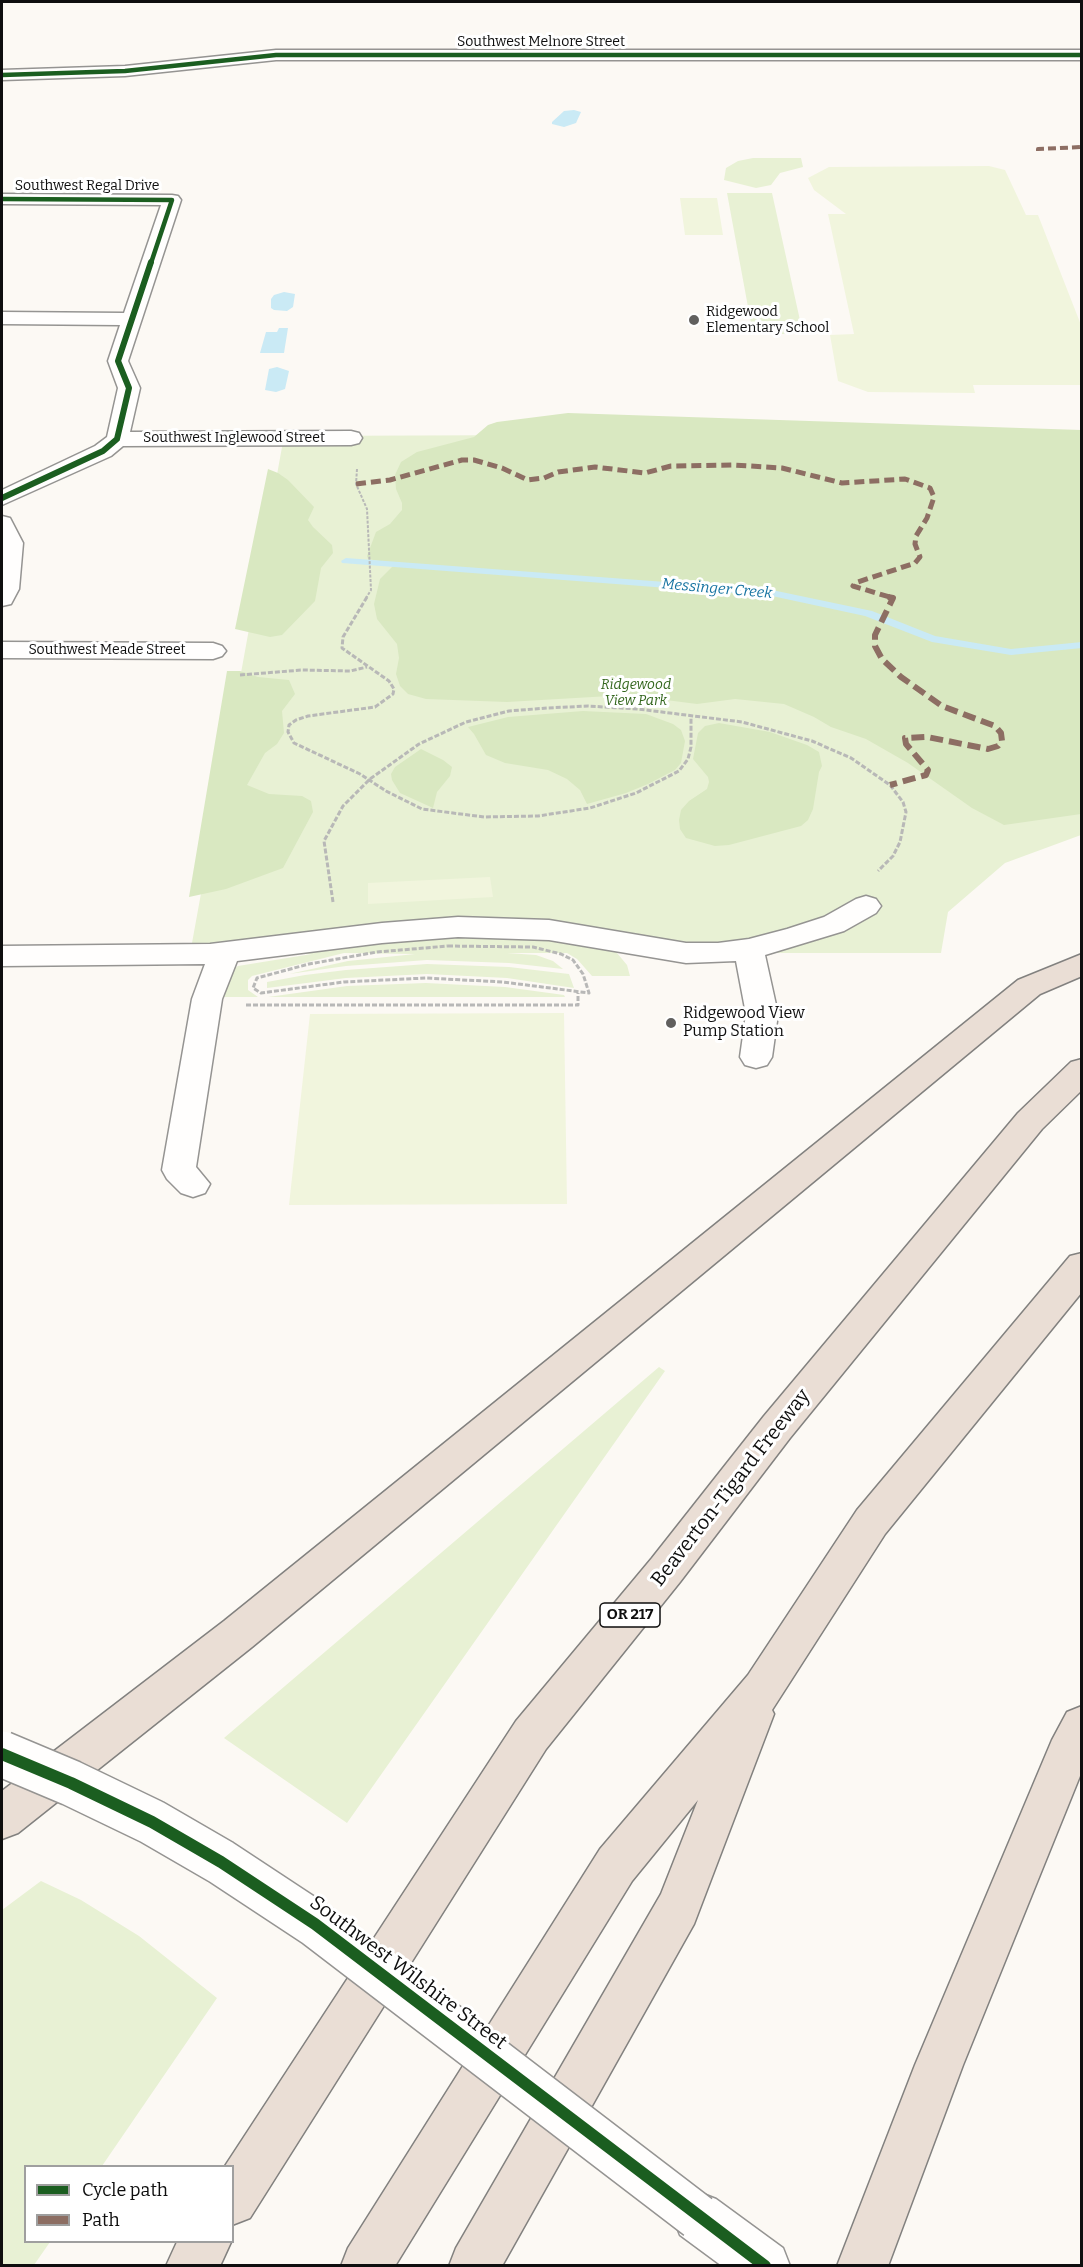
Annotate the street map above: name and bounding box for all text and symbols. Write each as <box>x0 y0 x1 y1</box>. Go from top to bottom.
street label: Southwest Melnore Street <box>457 34 625 50</box>
street label: Southwest Regal Drive <box>15 178 159 194</box>
place label: Ridgewood Elementary School <box>706 304 829 336</box>
marker: Ridgewood Elementary School <box>687 313 701 327</box>
street label: Southwest Inglewood Street <box>143 430 325 446</box>
water label: Messinger Creek <box>661 575 773 603</box>
street label: Southwest Meade Street <box>28 642 186 658</box>
park label: Ridgewood View Park <box>601 677 671 710</box>
place label: Ridgewood View Pump Station <box>683 1004 805 1042</box>
marker: Ridgewood View Pump Station <box>664 1016 678 1030</box>
street label: Beaverton-Tigard Freeway <box>647 1385 815 1591</box>
road number: OR 217 <box>600 1603 660 1627</box>
street label: Southwest Wilshire Street <box>305 1891 511 2055</box>
legend <box>24 2165 234 2243</box>
text: Cycle path <box>82 2179 168 2201</box>
text: Path <box>82 2209 120 2231</box>

